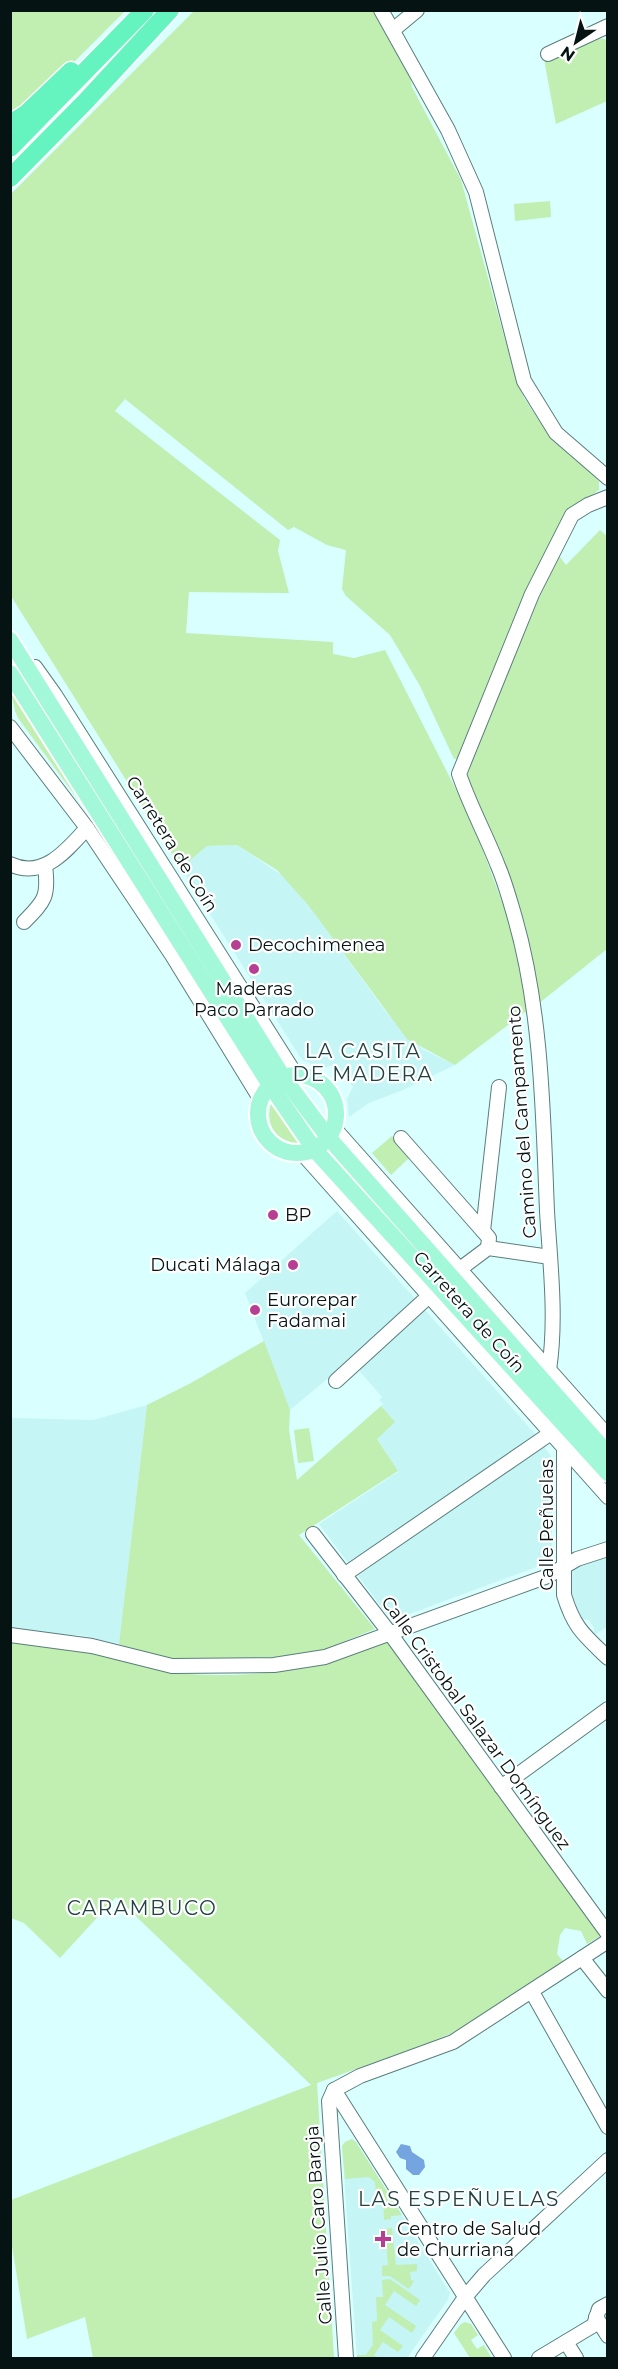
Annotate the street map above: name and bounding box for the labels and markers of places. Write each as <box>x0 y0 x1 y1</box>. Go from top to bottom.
place label: Decochimenea <box>248 934 385 956</box>
marker: Decochimenea <box>229 938 243 952</box>
marker: Maderas Paco Parrado <box>247 962 261 976</box>
place label: Maderas Paco Parrado <box>194 978 314 1021</box>
place label: BP <box>285 1204 312 1226</box>
marker: BP <box>266 1208 280 1222</box>
place label: Ducati Málaga <box>150 1254 281 1276</box>
marker: Ducati Málaga <box>286 1258 300 1272</box>
place label: Eurorepar Fadamai <box>267 1289 357 1332</box>
marker: Eurorepar Fadamai <box>248 1303 262 1317</box>
place label: Centro de Salud de Churriana <box>397 2218 541 2261</box>
marker: Centro de Salud de Churriana <box>374 2230 392 2248</box>

